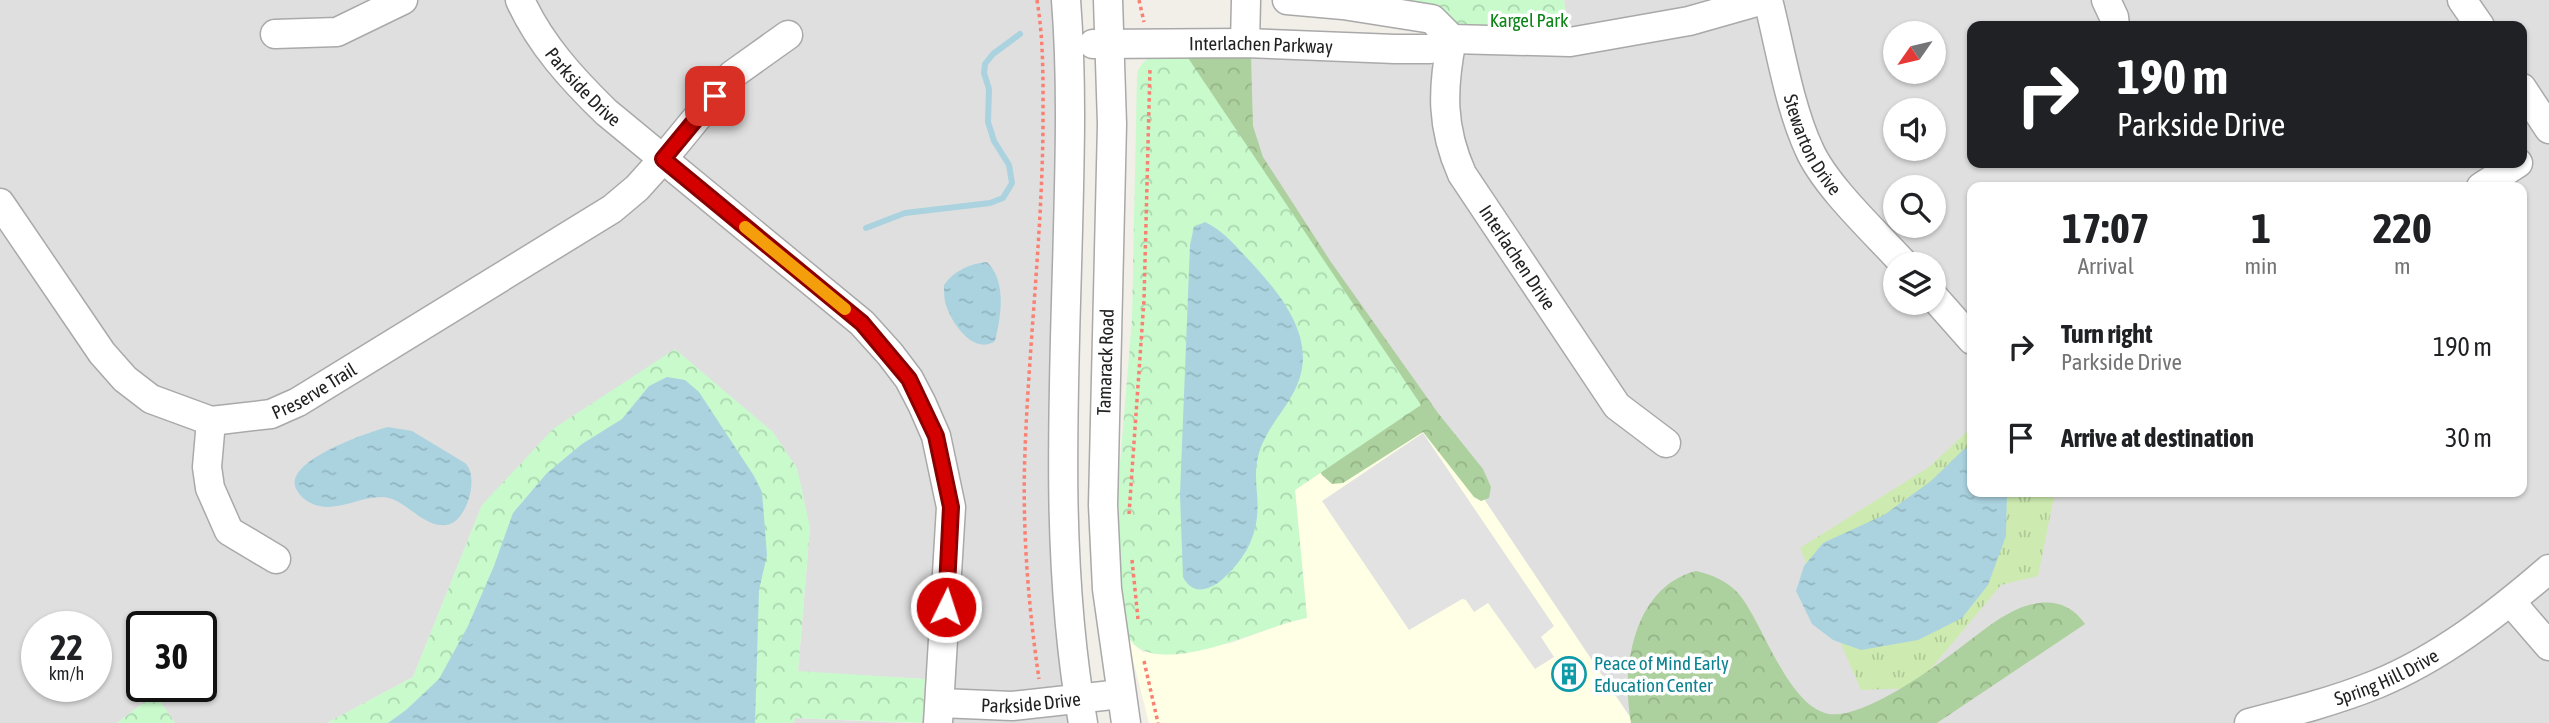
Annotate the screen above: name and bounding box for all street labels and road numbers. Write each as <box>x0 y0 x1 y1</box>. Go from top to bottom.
street label: Interlachen Parkway <box>1189 32 1333 58</box>
street label: Parkside Drive <box>541 43 625 131</box>
street label: Stewarton Drive <box>1780 92 1846 199</box>
street label: Interlachen Drive <box>1475 201 1560 314</box>
street label: Tamarack Road <box>1092 308 1118 416</box>
street label: Preserve Trail <box>268 358 360 423</box>
street label: Spring Hill Drive <box>2331 644 2442 710</box>
street label: Parkside Drive <box>980 688 1082 717</box>

